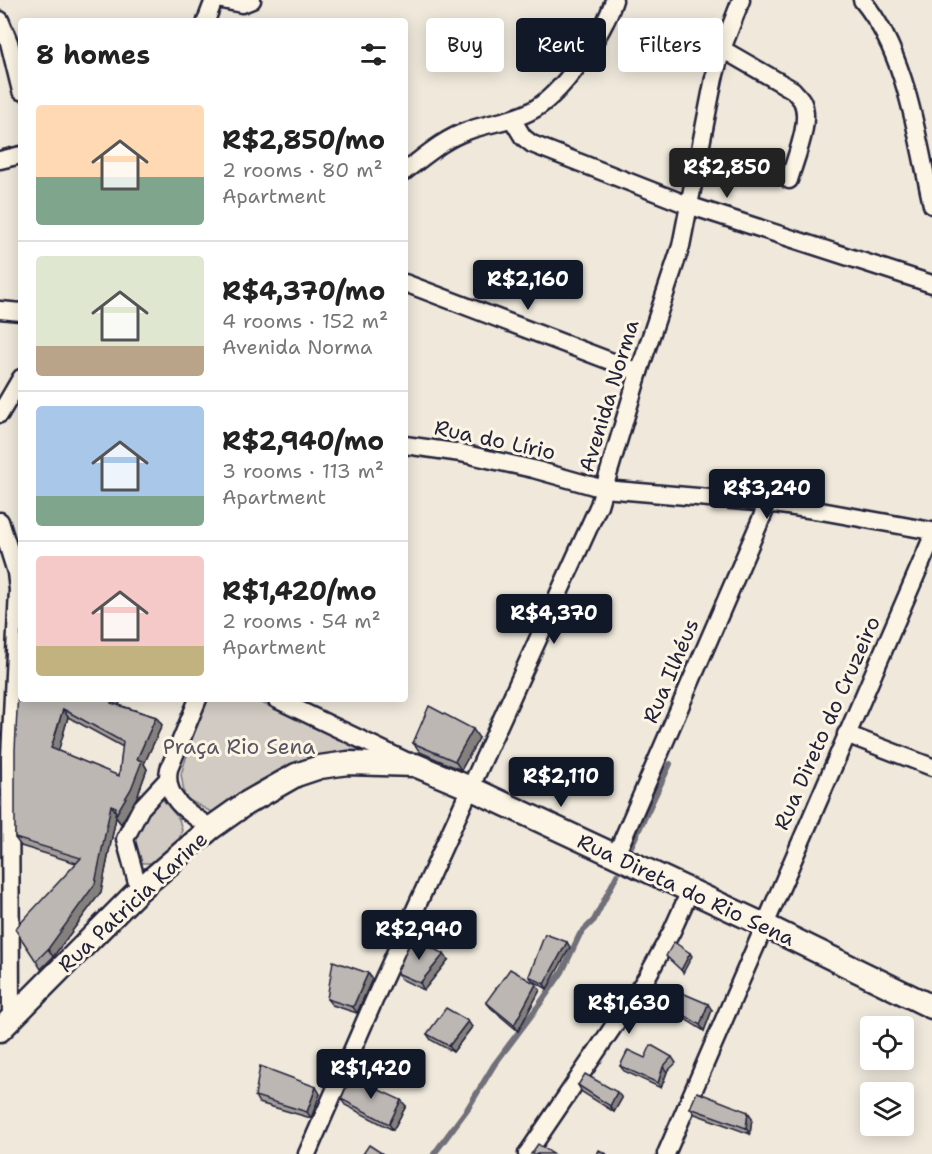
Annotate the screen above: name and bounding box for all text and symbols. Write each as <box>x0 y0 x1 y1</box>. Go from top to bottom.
chip: Buy <box>426 18 504 72</box>
chip: Rent <box>516 18 606 72</box>
chip: Filters <box>618 18 723 72</box>
text: 8 homes <box>36 37 150 72</box>
icon: filters <box>357 38 390 71</box>
text: R$2,850/mo <box>222 122 385 157</box>
icon: home <box>84 129 156 201</box>
pin: R$2,850 <box>672 148 782 199</box>
text: R$2,850 <box>683 154 771 180</box>
text: 2 rooms · 80 m² <box>222 157 383 183</box>
text: Apartment <box>222 183 326 209</box>
pin: R$2,160 <box>473 260 583 311</box>
text: R$2,160 <box>487 266 569 292</box>
text: R$4,370/mo <box>222 273 385 308</box>
icon: home <box>84 280 156 352</box>
text: 4 rooms · 152 m² <box>222 308 388 334</box>
street label: Avenida Norma <box>573 316 645 476</box>
text: Avenida Norma <box>222 334 372 360</box>
street label: Rua do Lírio <box>432 414 558 466</box>
text: R$2,940/mo <box>222 423 384 458</box>
icon: home <box>84 430 156 502</box>
text: 3 rooms · 113 m² <box>222 458 384 484</box>
pin: R$3,240 <box>712 469 822 520</box>
text: R$3,240 <box>723 475 811 501</box>
text: Apartment <box>222 484 326 510</box>
text: R$1,420/mo <box>222 573 377 608</box>
icon: home <box>84 580 156 652</box>
pin: R$4,370 <box>499 594 609 645</box>
text: R$4,370 <box>510 600 598 626</box>
text: 2 rooms · 54 m² <box>222 608 381 634</box>
street label: Rua Direto do Cruzeiro <box>767 612 887 834</box>
street label: Rua Ilhéus <box>636 615 706 727</box>
text: Apartment <box>222 634 326 660</box>
park label: Praça Rio Sena <box>163 733 315 761</box>
pin: R$2,110 <box>506 757 616 808</box>
text: R$2,110 <box>523 763 599 789</box>
street label: Rua Patricia Karine <box>52 825 214 979</box>
street label: Rua Direta do Rio Sena <box>573 827 799 953</box>
pin: R$2,940 <box>364 910 474 961</box>
text: R$2,940 <box>376 916 462 942</box>
pin: R$1,630 <box>574 984 684 1035</box>
text: R$1,630 <box>588 990 670 1016</box>
map controls <box>860 1016 914 1136</box>
button: locate <box>860 1016 914 1070</box>
pin: R$1,420 <box>316 1049 426 1100</box>
text: R$1,420 <box>331 1055 411 1081</box>
button: layers <box>860 1082 914 1136</box>

